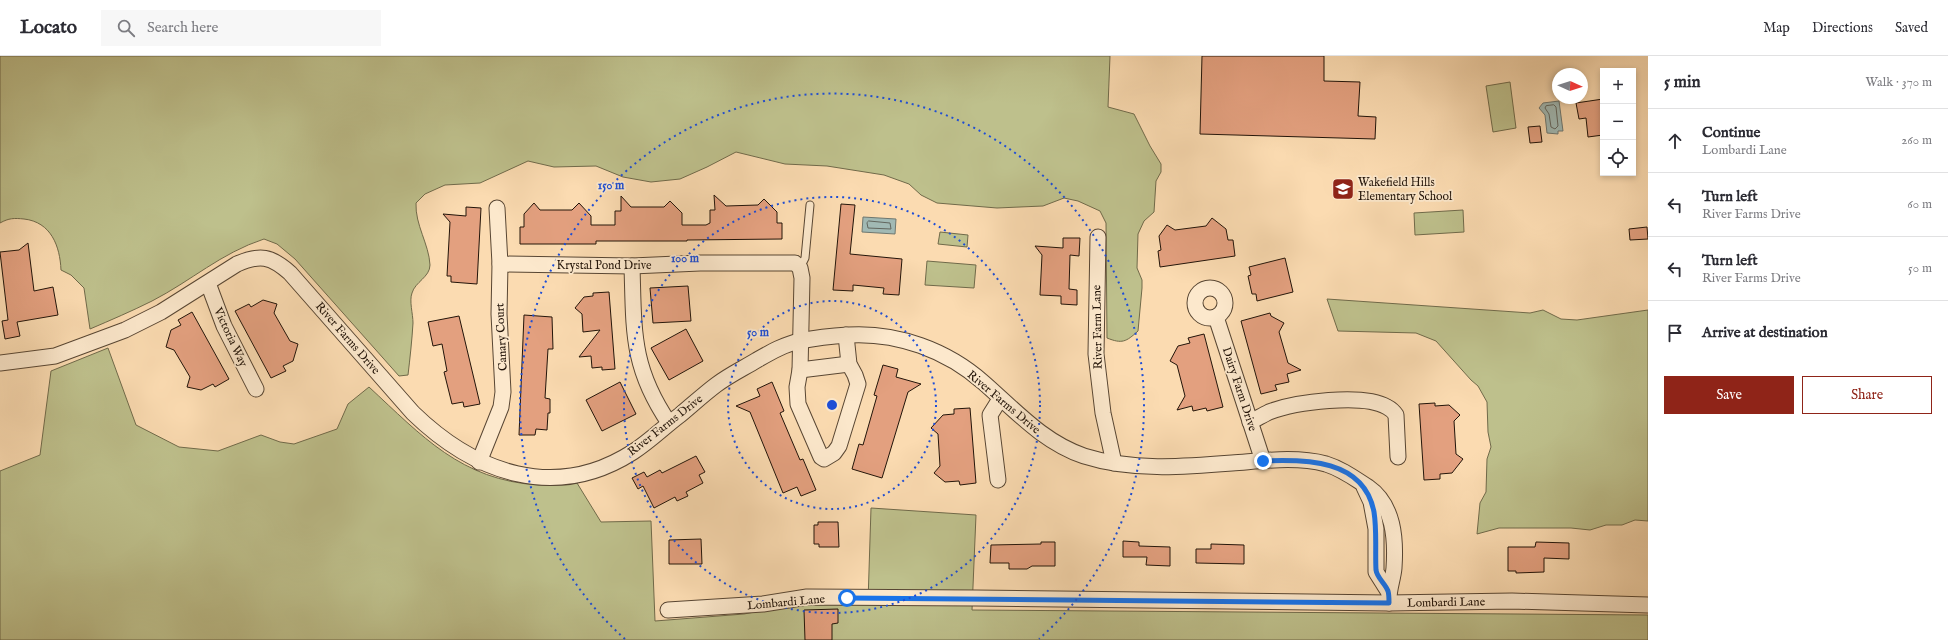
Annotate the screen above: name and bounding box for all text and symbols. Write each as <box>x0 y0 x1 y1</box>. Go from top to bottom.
search box <box>101 10 381 46</box>
text: Locato <box>20 16 77 40</box>
icon: search <box>115 17 137 39</box>
text: Search here <box>147 18 219 37</box>
text: Map <box>1763 19 1790 37</box>
text: Directions <box>1812 19 1873 37</box>
text: Saved <box>1895 19 1928 37</box>
north arrow <box>1552 68 1588 104</box>
map controls <box>1600 68 1636 176</box>
button: + <box>1600 68 1636 104</box>
text: 5 min <box>1664 72 1701 93</box>
text: Walk · 370 m <box>1866 74 1932 91</box>
button: − <box>1600 104 1636 140</box>
text: Continue <box>1702 123 1760 142</box>
icon: ahead <box>1664 130 1686 152</box>
text: 260 m <box>1901 132 1932 149</box>
button: locate <box>1600 140 1636 176</box>
text: Lombardi Lane <box>1702 142 1787 159</box>
place label: Wakefield Hills Elementary School <box>1358 175 1453 204</box>
school or university icon: Wakefield Hills Elementary School <box>1330 176 1356 202</box>
text: 150 m <box>598 178 625 193</box>
text: Turn left <box>1702 187 1758 206</box>
icon: left <box>1664 194 1686 216</box>
text: 60 m <box>1907 196 1932 213</box>
text: River Farms Drive <box>1702 206 1801 223</box>
text: 100 m <box>671 251 700 266</box>
text: Turn left <box>1702 251 1758 270</box>
street label: Krystal Pond Drive <box>557 258 652 273</box>
icon: left <box>1664 258 1686 280</box>
text: 50 m <box>1908 260 1932 277</box>
text: River Farms Drive <box>1702 270 1801 287</box>
street label: River Farm Lane <box>1089 284 1106 369</box>
street label: River Farms Drive <box>312 299 383 378</box>
street label: Canary Court <box>492 303 511 371</box>
street label: Victoria Way <box>210 304 251 369</box>
icon: arrive <box>1664 322 1686 344</box>
text: Arrive at destination <box>1702 323 1828 342</box>
text: 50 m <box>747 325 770 340</box>
street label: Dairy Farm Drive <box>1219 345 1260 434</box>
street label: River Farms Drive <box>964 367 1044 438</box>
button: Save <box>1664 376 1794 414</box>
button: Share <box>1802 376 1932 414</box>
street label: River Farms Drive <box>625 391 706 459</box>
centre of rings <box>825 398 839 412</box>
route end <box>1254 452 1272 470</box>
route start <box>838 589 856 607</box>
street label: Lombardi Lane <box>746 592 826 613</box>
street label: Lombardi Lane <box>1407 594 1486 611</box>

